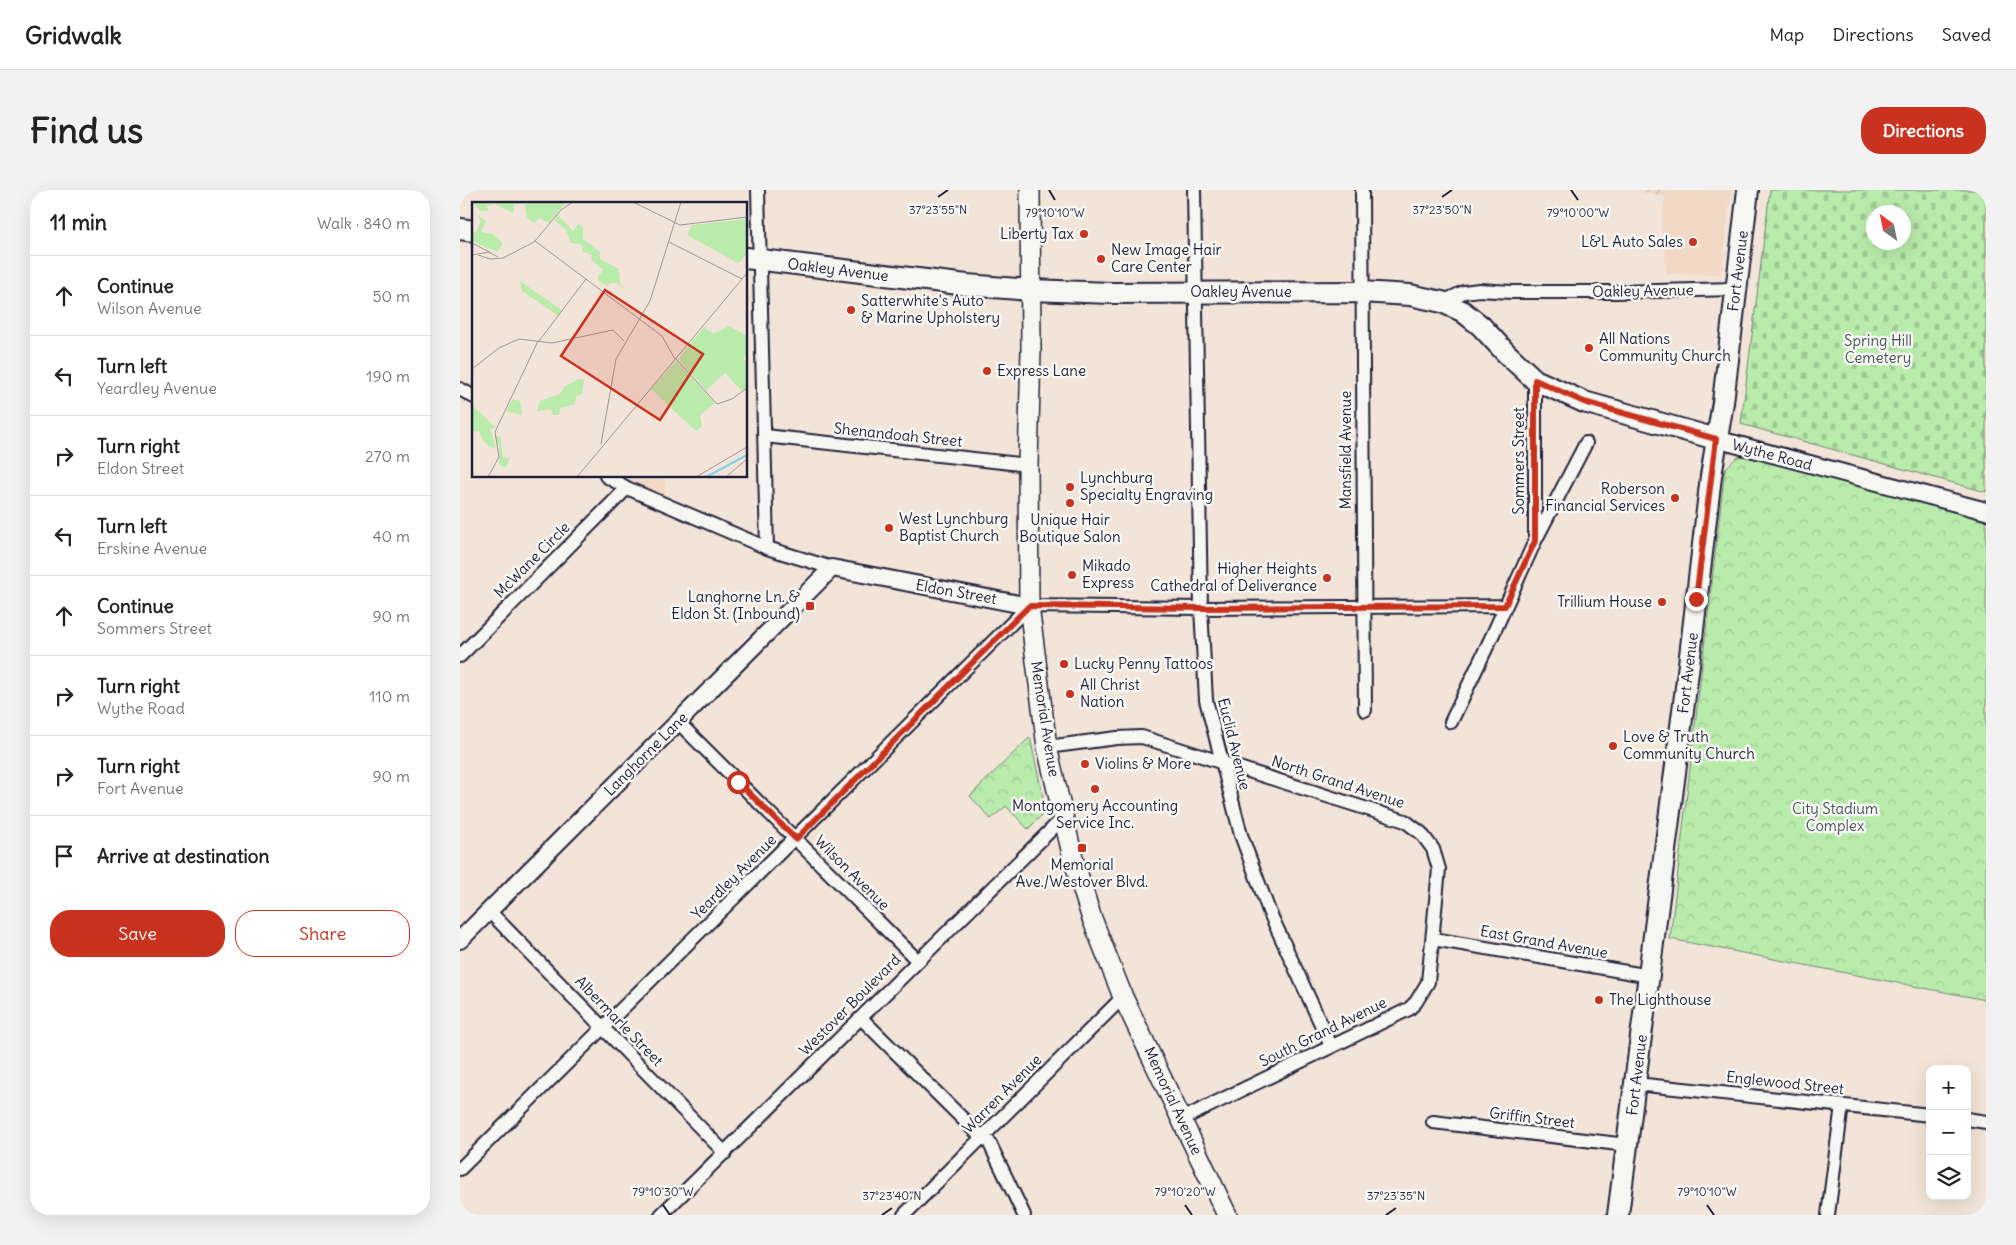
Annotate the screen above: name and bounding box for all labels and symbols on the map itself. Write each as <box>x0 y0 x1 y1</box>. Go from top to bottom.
inset map <box>472 202 748 478</box>
text: 37°23'55"N <box>909 202 967 217</box>
text: 37°23'50"N <box>1412 202 1472 217</box>
text: 79°10'10"W <box>1025 205 1085 220</box>
text: 79°10'00"W <box>1547 205 1609 220</box>
north arrow <box>1866 205 1911 250</box>
place label: Liberty Tax <box>1000 224 1075 243</box>
marker: Liberty Tax <box>1078 228 1090 240</box>
street label: Fort Avenue <box>1723 229 1752 312</box>
place label: L&L Auto Sales <box>1581 232 1683 251</box>
marker: L&L Auto Sales <box>1687 236 1699 248</box>
place label: New Image Hair Care Center <box>1111 240 1222 276</box>
marker: New Image Hair Care Center <box>1095 253 1107 265</box>
street label: Oakley Avenue <box>786 254 890 285</box>
street label: Oakley Avenue <box>1592 280 1694 301</box>
street label: Oakley Avenue <box>1190 282 1292 301</box>
place label: Satterwhite's Auto & Marine Upholstery <box>861 291 1000 327</box>
marker: Satterwhite's Auto & Marine Upholstery <box>845 304 857 316</box>
place label: All Nations Community Church <box>1599 329 1731 365</box>
park label: Spring Hill Cemetery <box>1844 331 1912 367</box>
marker: All Nations Community Church <box>1583 342 1595 354</box>
place label: Express Lane <box>997 361 1086 380</box>
marker: Express Lane <box>981 365 993 377</box>
street label: Mansfield Avenue <box>1336 391 1355 509</box>
street label: Sommers Street <box>1509 407 1528 515</box>
street label: Shenandoah Street <box>833 418 963 451</box>
street label: Wythe Road <box>1730 435 1815 474</box>
place label: Lynchburg Specialty Engraving <box>1080 468 1213 504</box>
place label: Roberson Financial Services <box>1545 479 1665 515</box>
marker: Lynchburg Specialty Engraving <box>1064 481 1076 493</box>
marker: Roberson Financial Services <box>1669 492 1681 504</box>
marker: Unique Hair Boutique Salon <box>1064 497 1076 509</box>
place label: West Lynchburg Baptist Church <box>899 509 1008 545</box>
place label: Unique Hair Boutique Salon <box>1019 510 1121 546</box>
street label: McWane Circle <box>490 518 574 602</box>
marker: West Lynchburg Baptist Church <box>883 522 895 534</box>
place label: Mikado Express <box>1082 556 1134 592</box>
place label: Higher Heights Cathedral of Deliverance <box>1150 559 1317 595</box>
marker: Mikado Express <box>1066 569 1078 581</box>
marker: Higher Heights Cathedral of Deliverance <box>1321 572 1333 584</box>
street label: Eldon Street <box>914 575 998 608</box>
place label: Langhorne Ln. & Eldon St. (Inbound) <box>671 587 801 623</box>
route end <box>1685 588 1708 611</box>
place label: Trillium House <box>1557 592 1652 611</box>
marker: Trillium House <box>1656 596 1668 608</box>
marker: Langhorne Ln. & Eldon St. (Inbound) <box>804 600 816 612</box>
street label: Fort Avenue <box>1673 631 1702 714</box>
place label: Lucky Penny Tattoos <box>1074 654 1213 673</box>
marker: Lucky Penny Tattoos <box>1058 658 1070 670</box>
street label: Memorial Avenue <box>1027 660 1064 778</box>
place label: All Christ Nation <box>1080 675 1140 711</box>
marker: All Christ Nation <box>1064 688 1076 700</box>
street label: Euclid Avenue <box>1214 696 1255 792</box>
street label: Langhorne Lane <box>600 708 691 799</box>
place label: Love & Truth Community Church <box>1623 727 1755 763</box>
marker: Love & Truth Community Church <box>1607 740 1619 752</box>
street label: North Grand Avenue <box>1269 751 1407 812</box>
place label: Violins & More <box>1095 754 1191 773</box>
marker: Violins & More <box>1079 758 1091 770</box>
route start <box>727 771 750 794</box>
marker: Montgomery Accounting Service Inc. <box>1089 783 1101 795</box>
place label: Montgomery Accounting Service Inc. <box>1012 796 1178 832</box>
park label: City Stadium Complex <box>1792 799 1878 835</box>
street label: Yeardley Avenue <box>687 830 780 923</box>
street label: Wilson Avenue <box>811 831 894 914</box>
marker: Memorial Ave./Westover Blvd. <box>1076 842 1088 854</box>
place label: Memorial Ave./Westover Blvd. <box>1016 855 1148 891</box>
street label: East Grand Avenue <box>1479 921 1609 962</box>
street label: Westover Boulevard <box>795 950 904 1059</box>
street label: Albermarle Street <box>571 971 667 1070</box>
place label: The Lighthouse <box>1609 990 1711 1009</box>
street label: South Grand Avenue <box>1256 992 1390 1071</box>
marker: The Lighthouse <box>1593 994 1605 1006</box>
street label: Fort Avenue <box>1622 1033 1651 1116</box>
street label: Memorial Avenue <box>1140 1044 1207 1158</box>
street label: Warren Avenue <box>958 1050 1045 1137</box>
street label: Englewood Street <box>1725 1067 1845 1098</box>
street label: Griffin Street <box>1488 1103 1576 1132</box>
text: 79°10'30"W <box>632 1184 694 1199</box>
text: 79°10'20"W <box>1154 1184 1216 1199</box>
text: 79°10'10"W <box>1677 1184 1737 1199</box>
text: 37°23'40"N <box>862 1188 922 1203</box>
text: 37°23'35"N <box>1367 1188 1425 1203</box>

